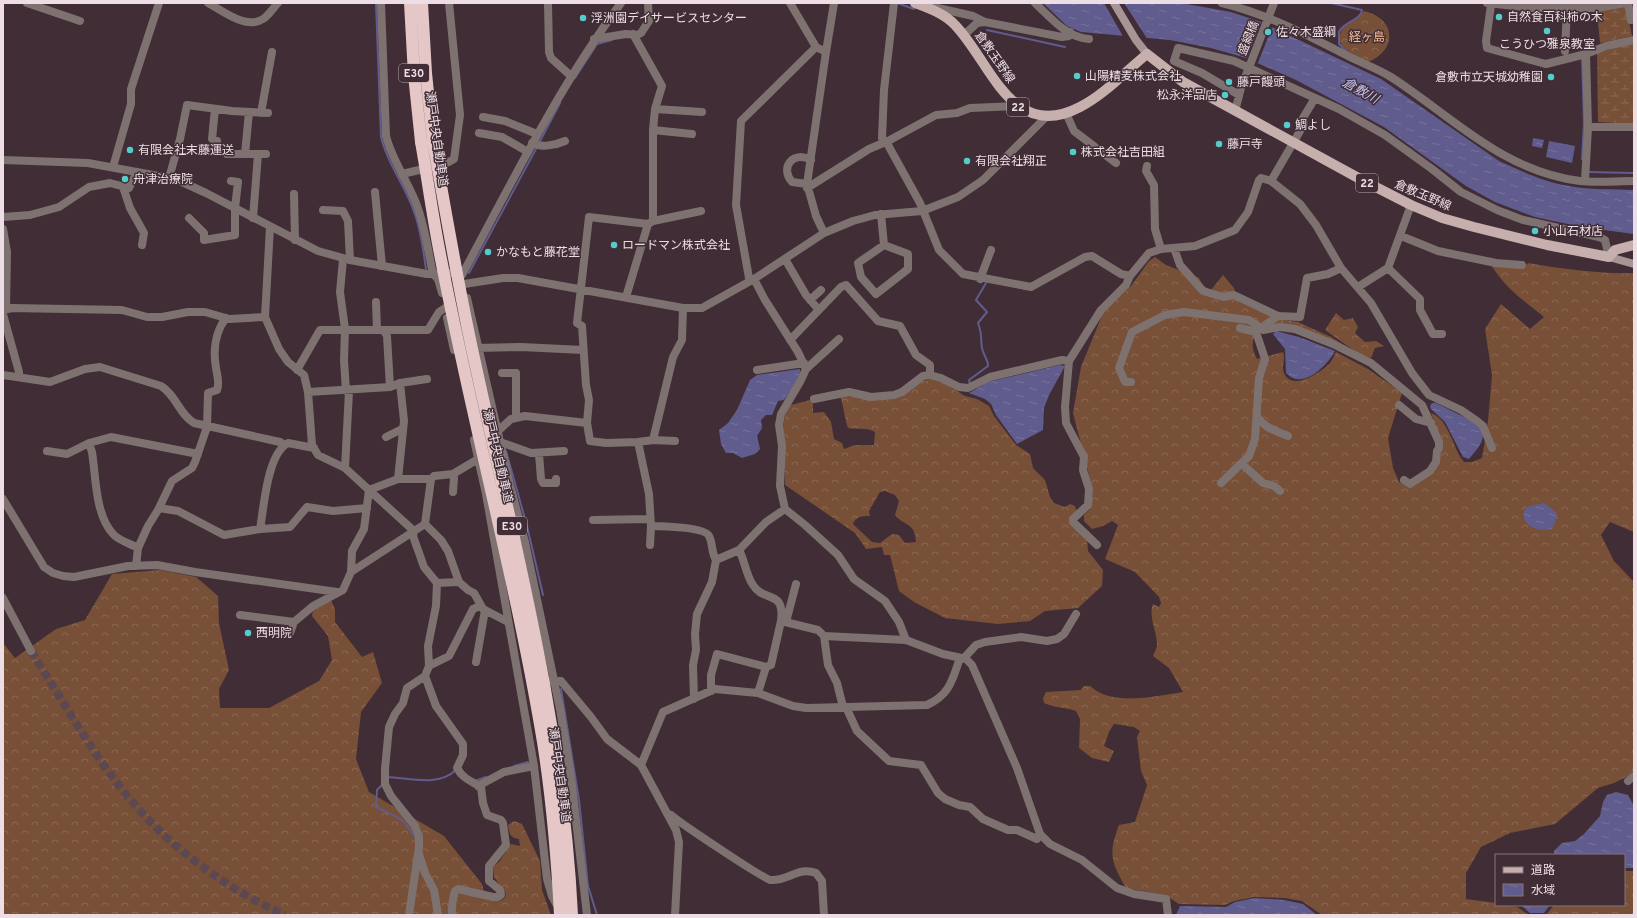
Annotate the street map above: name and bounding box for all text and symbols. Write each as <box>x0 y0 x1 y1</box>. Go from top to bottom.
place label: 自然食百科柿の木 <box>1507 10 1603 26</box>
place label: 浮洲園デイサービスセンター <box>591 11 747 27</box>
marker: 自然食百科柿の木 <box>1494 12 1504 22</box>
marker: 浮洲園デイサービスセンター <box>578 13 588 23</box>
street label: 盛綱橋 <box>1235 19 1263 58</box>
place label: 佐々木盛綱 <box>1276 25 1336 41</box>
marker: こうひつ雅泉教室 <box>1542 26 1552 36</box>
marker: 佐々木盛綱 <box>1263 27 1273 37</box>
street label: 倉敷玉野線 <box>970 28 1018 87</box>
park label: 経ヶ島 <box>1349 30 1385 46</box>
place label: こうひつ雅泉教室 <box>1499 37 1595 53</box>
road number: E30 <box>399 64 429 82</box>
place label: 山陽精麦株式会社 <box>1085 69 1181 85</box>
place label: 倉敷市立天城幼稚園 <box>1435 70 1543 86</box>
marker: 山陽精麦株式会社 <box>1072 71 1082 81</box>
marker: 倉敷市立天城幼稚園 <box>1546 72 1556 82</box>
place label: 藤戸饅頭 <box>1237 75 1285 91</box>
water label: 倉敷川 <box>1339 75 1383 109</box>
marker: 藤戸饅頭 <box>1224 77 1234 87</box>
place label: 松永洋品店 <box>1157 88 1217 104</box>
street label: 瀬戸中央自動車道 <box>421 90 451 188</box>
marker: 松永洋品店 <box>1220 90 1230 100</box>
road number: 22 <box>1007 98 1029 116</box>
place label: 鯛よし <box>1295 118 1331 134</box>
marker: 鯛よし <box>1282 120 1292 130</box>
place label: 藤戸寺 <box>1227 137 1263 153</box>
marker: 藤戸寺 <box>1214 139 1224 149</box>
place label: 有限会社末藤運送 <box>138 143 234 159</box>
marker: 有限会社末藤運送 <box>125 145 135 155</box>
place label: 株式会社吉田組 <box>1081 145 1165 161</box>
marker: 株式会社吉田組 <box>1068 147 1078 157</box>
place label: 有限会社翔正 <box>975 154 1047 170</box>
marker: 有限会社翔正 <box>962 156 972 166</box>
place label: 舟津治療院 <box>133 172 193 188</box>
marker: 舟津治療院 <box>120 174 130 184</box>
road number: 22 <box>1356 174 1378 192</box>
street label: 倉敷玉野線 <box>1392 177 1453 215</box>
place label: 小山石材店 <box>1543 224 1603 240</box>
marker: 小山石材店 <box>1530 226 1540 236</box>
place label: ロードマン株式会社 <box>622 238 730 254</box>
marker: ロードマン株式会社 <box>609 240 619 250</box>
place label: かなもと藤花堂 <box>496 245 580 261</box>
marker: かなもと藤花堂 <box>483 247 493 257</box>
street label: 瀬戸中央自動車道 <box>478 408 516 505</box>
road number: E30 <box>497 517 527 535</box>
place label: 西明院 <box>256 626 292 642</box>
marker: 西明院 <box>243 628 253 638</box>
street label: 瀬戸中央自動車道 <box>544 726 574 824</box>
legend <box>1495 854 1625 906</box>
text: 道路 <box>1531 863 1555 879</box>
text: 水域 <box>1531 883 1555 899</box>

